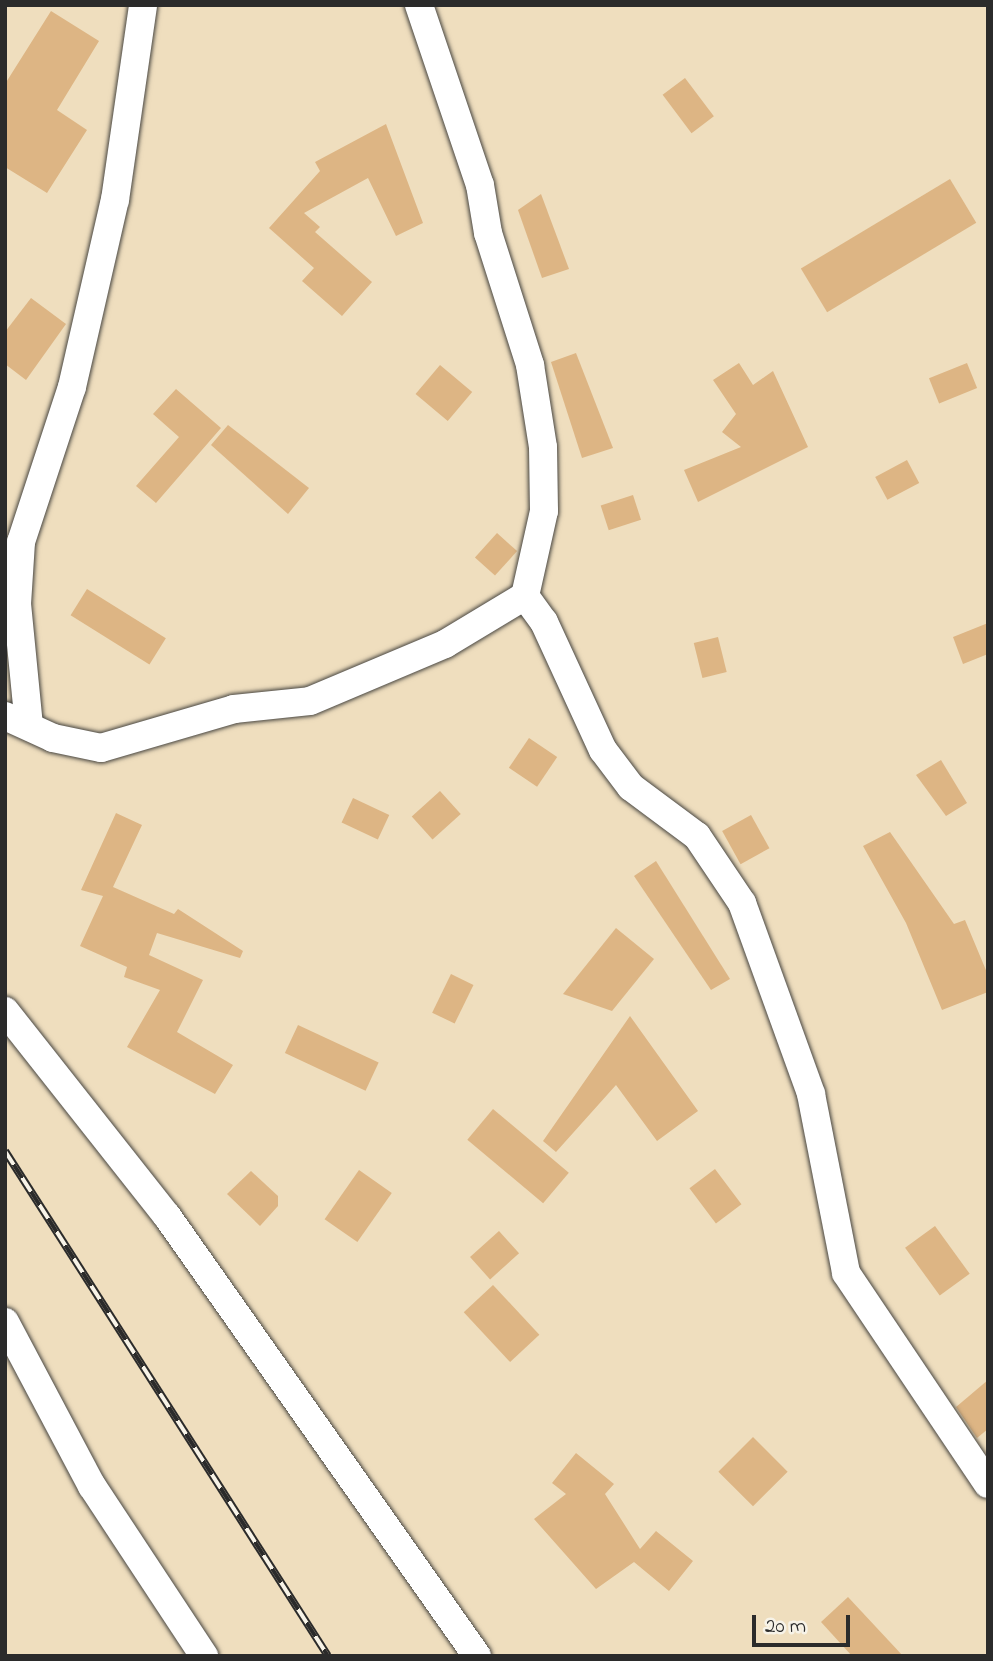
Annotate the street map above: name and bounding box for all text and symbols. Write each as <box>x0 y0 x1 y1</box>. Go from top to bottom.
scale bar <box>755 1602 853 1646</box>
text: 20 m <box>765 1612 806 1642</box>

